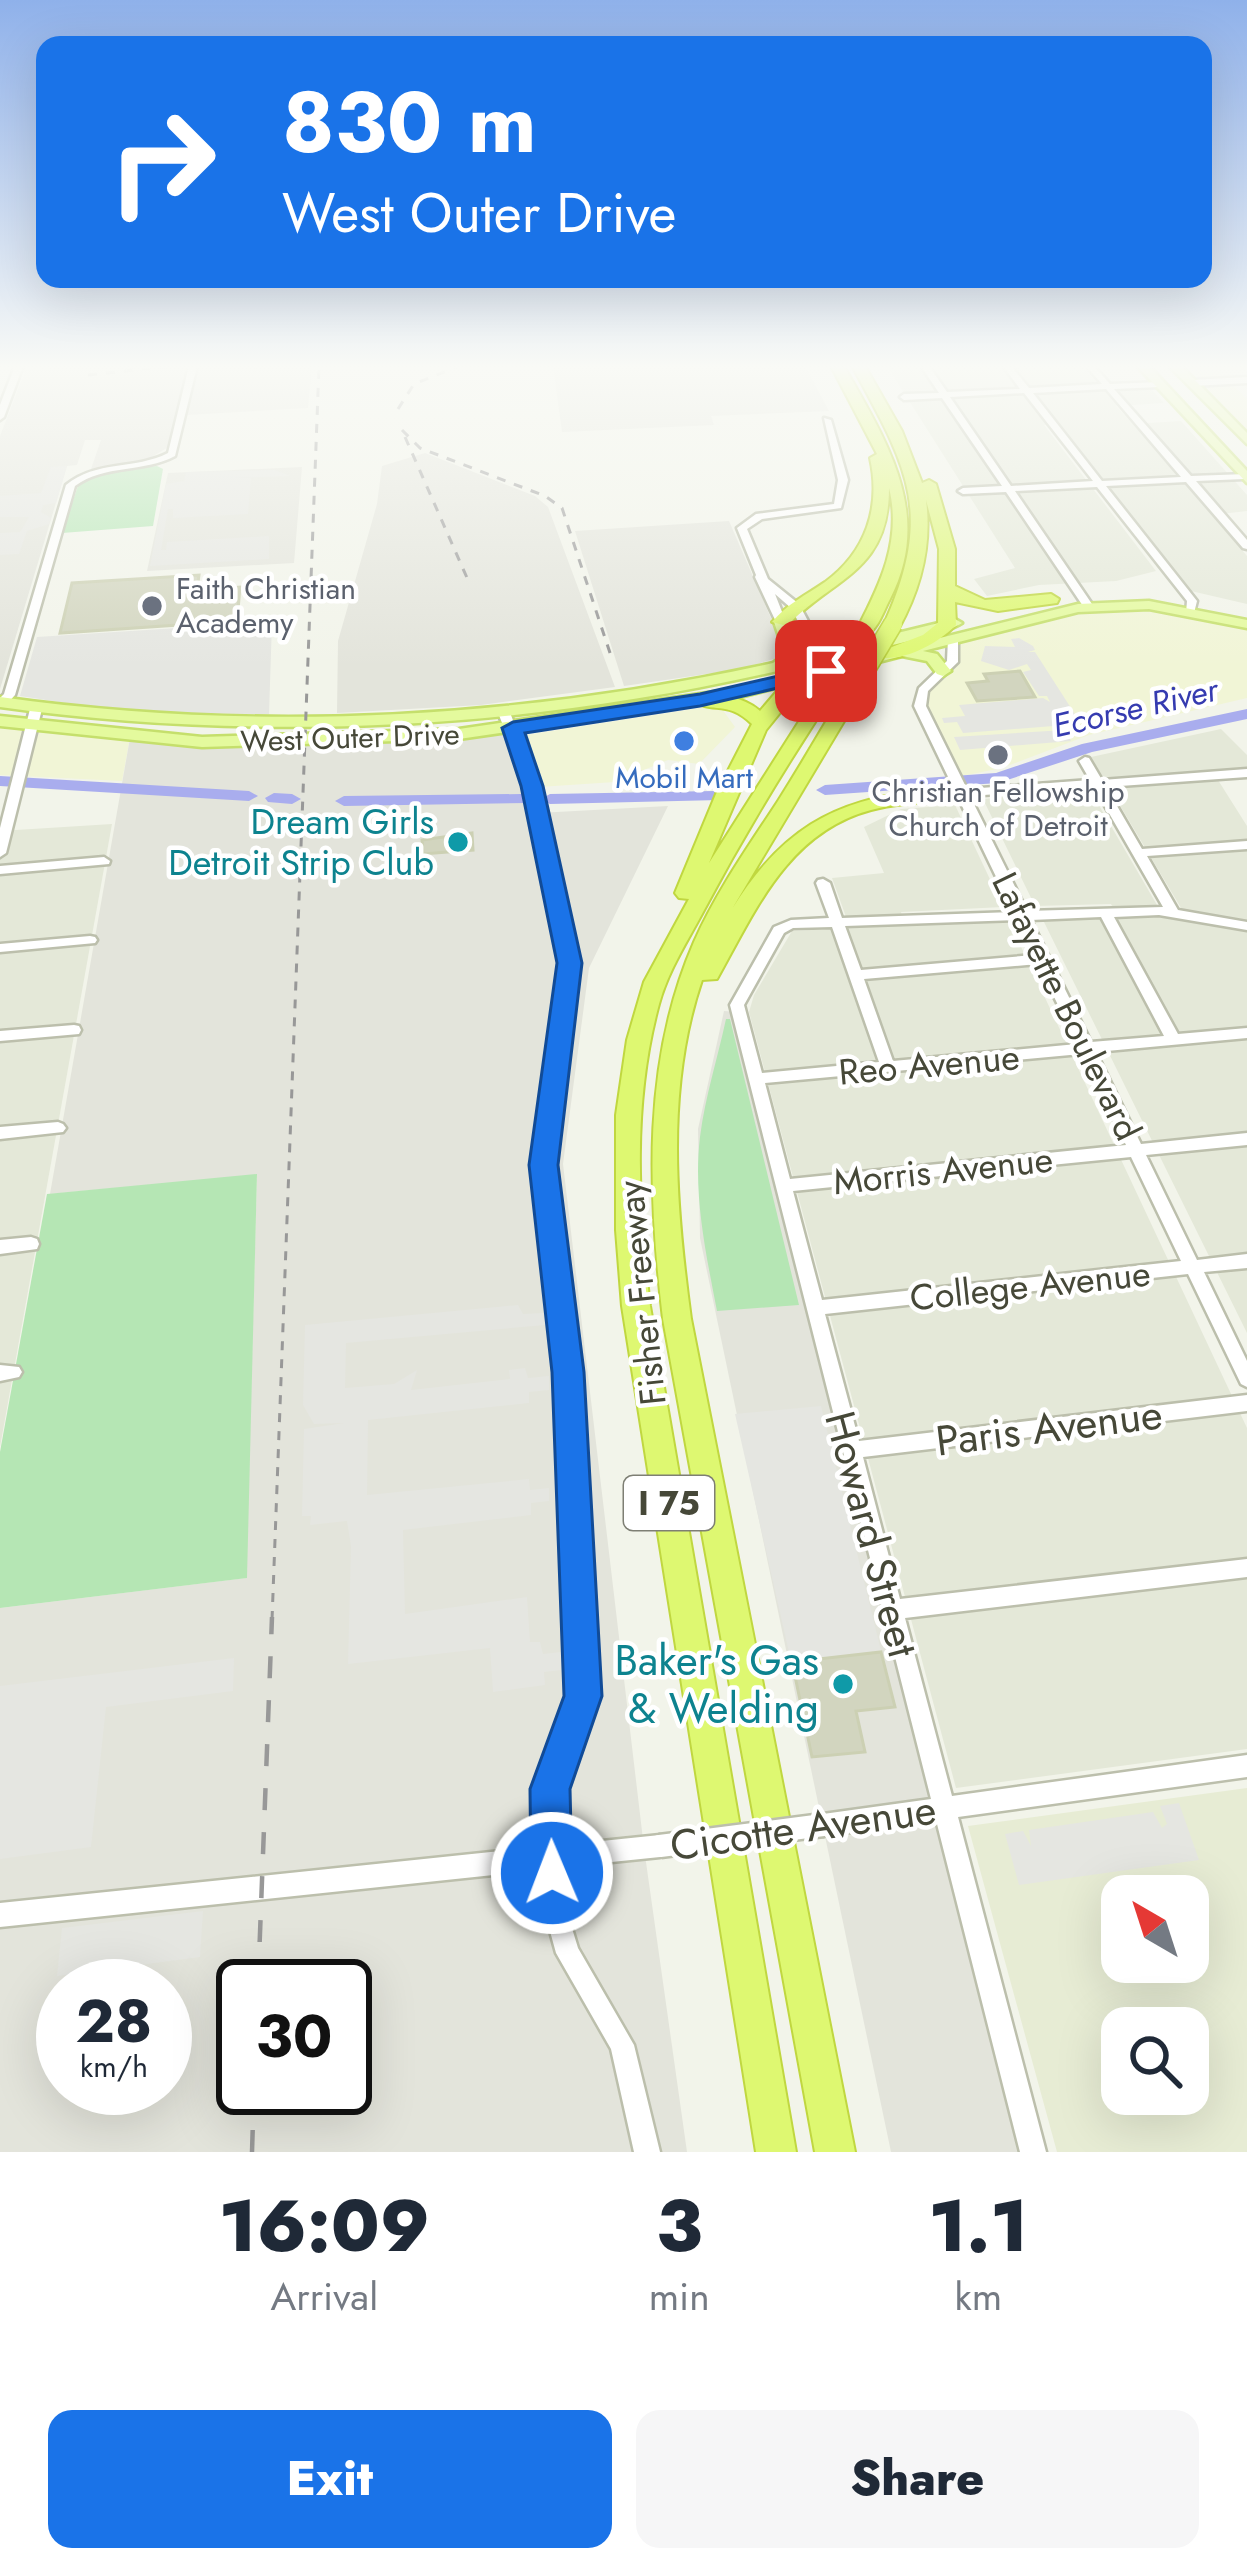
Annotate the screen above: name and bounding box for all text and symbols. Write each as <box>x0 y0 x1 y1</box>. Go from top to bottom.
text: 830 m <box>282 62 537 184</box>
icon: right <box>84 84 240 240</box>
text: West Outer Drive <box>282 174 676 252</box>
place label: Faith Christian Academy <box>176 567 356 644</box>
marker: Faith Christian Academy <box>139 593 165 619</box>
pin <box>775 620 877 722</box>
icon: arrive <box>793 638 859 704</box>
water label: Ecorse River <box>1048 665 1224 749</box>
street label: West Outer Drive <box>240 712 460 763</box>
marker: Mobil Mart <box>671 728 697 754</box>
marker: Christian Fellowship Church of Detroit <box>985 742 1011 768</box>
place label: Mobil Mart <box>615 756 754 799</box>
place label: Christian Fellowship Church of Detroit <box>871 770 1125 847</box>
place label: Dream Girls Detroit Strip Club <box>168 795 434 888</box>
marker: Dream Girls Detroit Strip Club <box>445 829 471 855</box>
street label: Lafayette Boulevard <box>980 863 1154 1149</box>
street label: Reo Avenue <box>836 1030 1022 1098</box>
street label: Morris Avenue <box>831 1133 1055 1207</box>
street label: Fisher Freeway <box>603 1178 679 1408</box>
street label: College Avenue <box>907 1247 1153 1323</box>
street label: Paris Avenue <box>932 1383 1166 1472</box>
street label: Howard Street <box>809 1404 934 1664</box>
road number: I 75 <box>624 1476 714 1530</box>
place label: Baker's Gas & Welding <box>615 1630 819 1739</box>
marker: Baker's Gas & Welding <box>830 1671 856 1697</box>
street label: Cicotte Avenue <box>666 1779 940 1876</box>
position arrow <box>489 1810 615 1936</box>
north arrow <box>1101 1875 1209 1983</box>
map controls <box>1101 1875 1209 2115</box>
speed limit sign: 30 <box>216 1959 372 2115</box>
text: 28 <box>76 1978 152 2065</box>
button: search <box>1101 2007 1209 2115</box>
text: km/h <box>80 2045 148 2088</box>
text: 16:09 <box>219 2174 430 2278</box>
text: 3 <box>656 2174 702 2278</box>
text: 1.1 <box>929 2174 1028 2278</box>
text: Arrival <box>271 2268 378 2325</box>
text: min <box>649 2268 710 2325</box>
text: km <box>955 2268 1002 2325</box>
button: Exit <box>48 2410 612 2548</box>
button: Share <box>636 2410 1199 2548</box>

